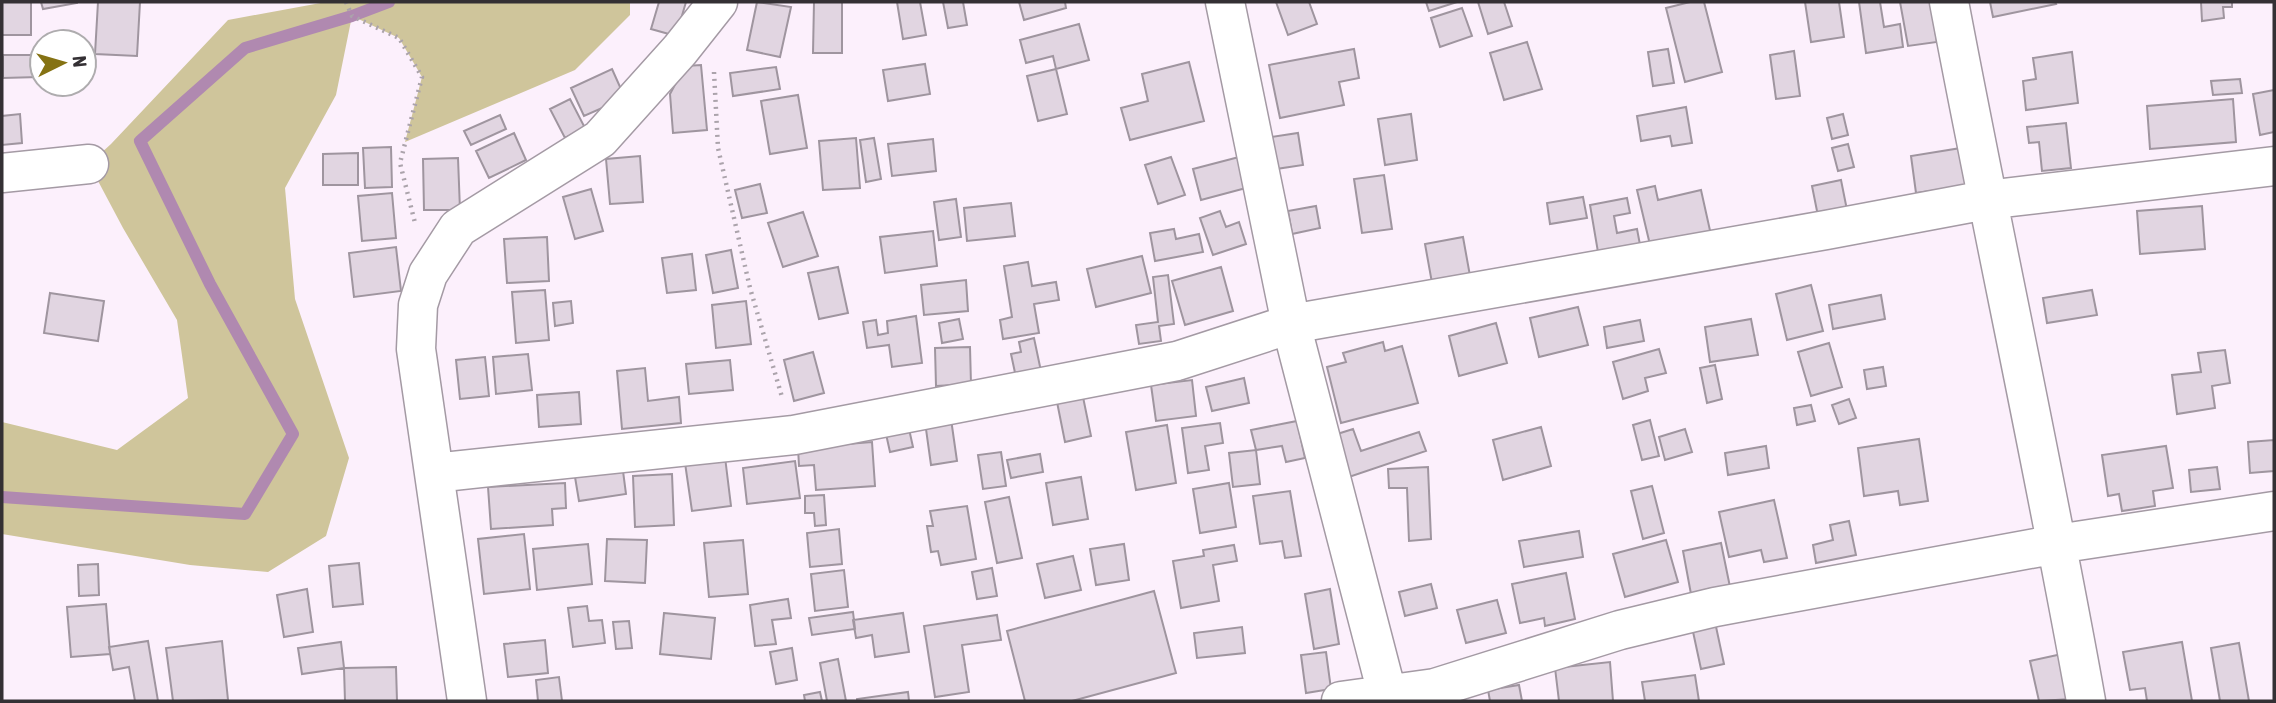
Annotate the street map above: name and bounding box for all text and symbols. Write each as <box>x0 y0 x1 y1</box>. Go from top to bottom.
north arrow <box>28 28 98 98</box>
text: N <box>68 55 91 68</box>

